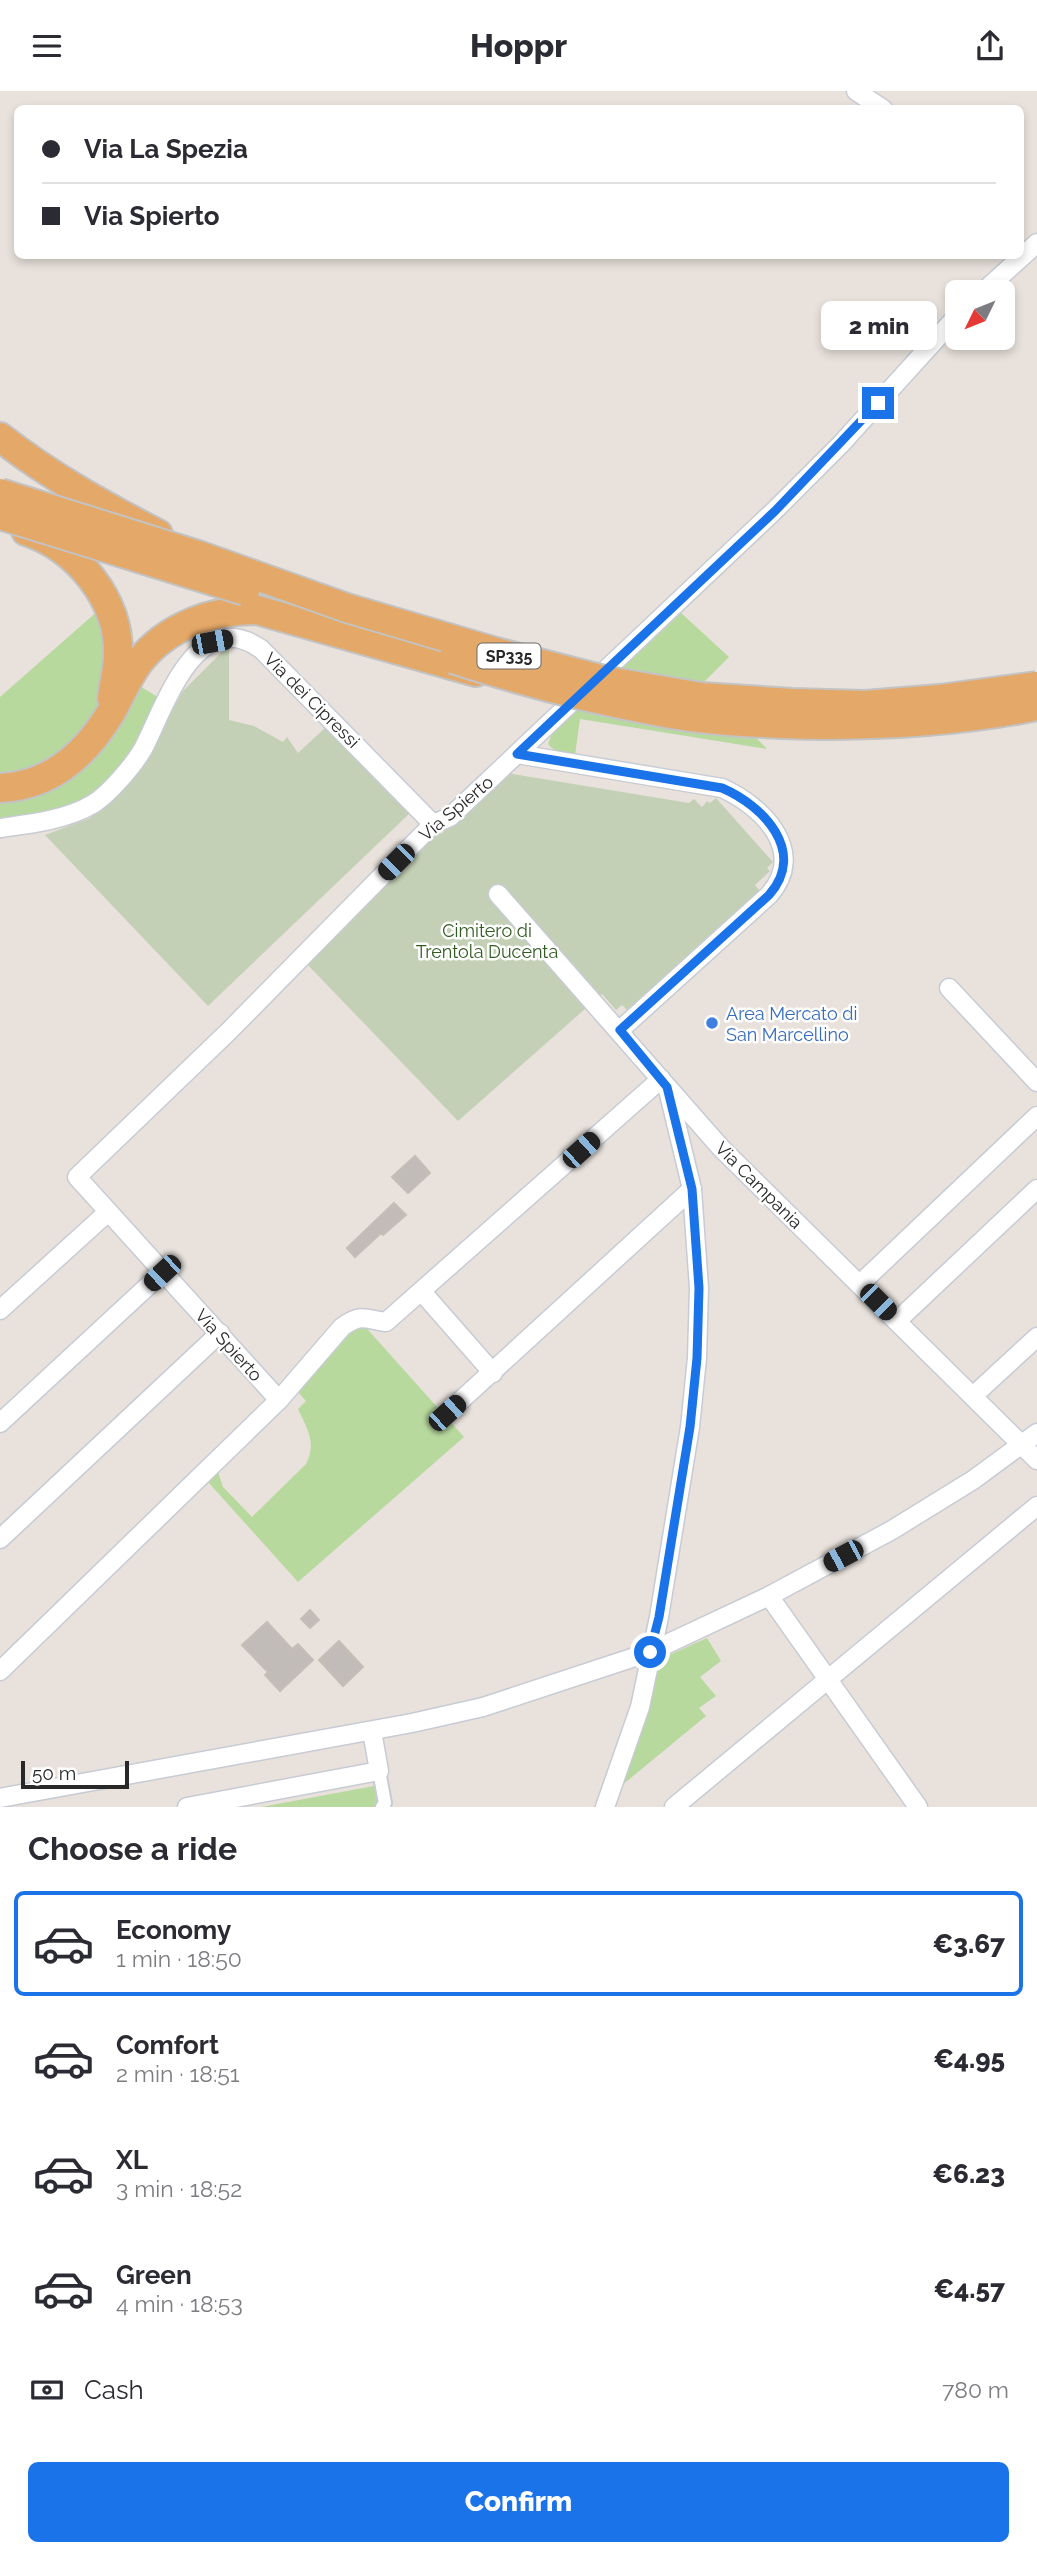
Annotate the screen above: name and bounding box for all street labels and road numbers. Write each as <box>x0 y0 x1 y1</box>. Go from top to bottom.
road number: SP335 <box>477 643 540 669</box>
street label: Via dei Cipressi <box>260 648 364 752</box>
street label: Via Spierto <box>415 771 497 845</box>
street label: Via Campania <box>711 1137 807 1233</box>
street label: Via Spierto <box>191 1305 267 1386</box>

